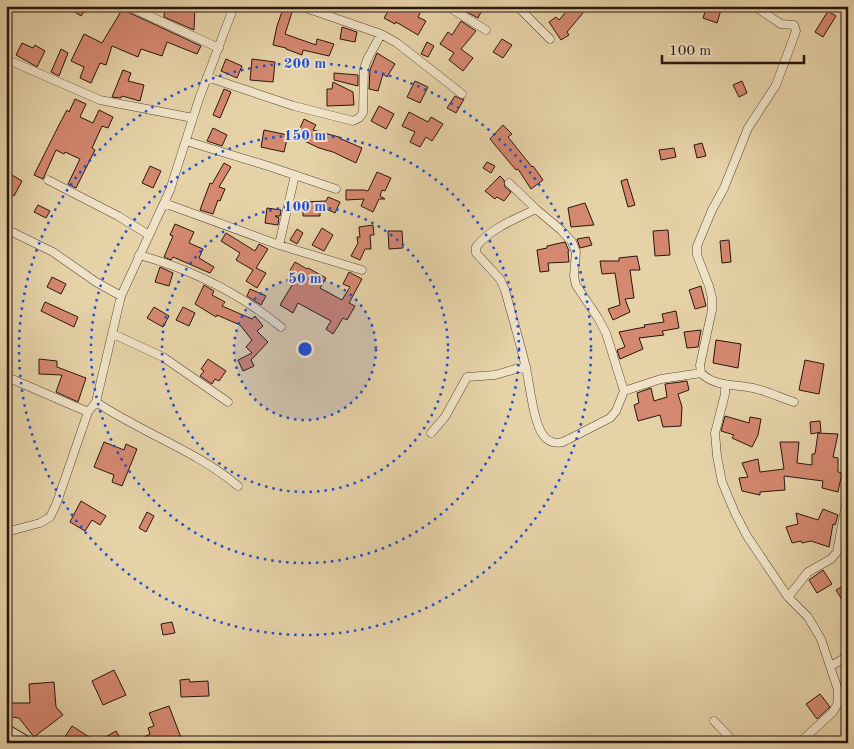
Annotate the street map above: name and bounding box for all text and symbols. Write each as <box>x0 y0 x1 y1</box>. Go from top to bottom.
scale bar <box>662 32 804 64</box>
text: 100 m <box>669 44 711 59</box>
text: 200 m <box>284 57 326 72</box>
text: 150 m <box>284 129 326 144</box>
text: 100 m <box>284 200 326 215</box>
text: 50 m <box>288 272 322 287</box>
centre of rings <box>296 340 314 358</box>

